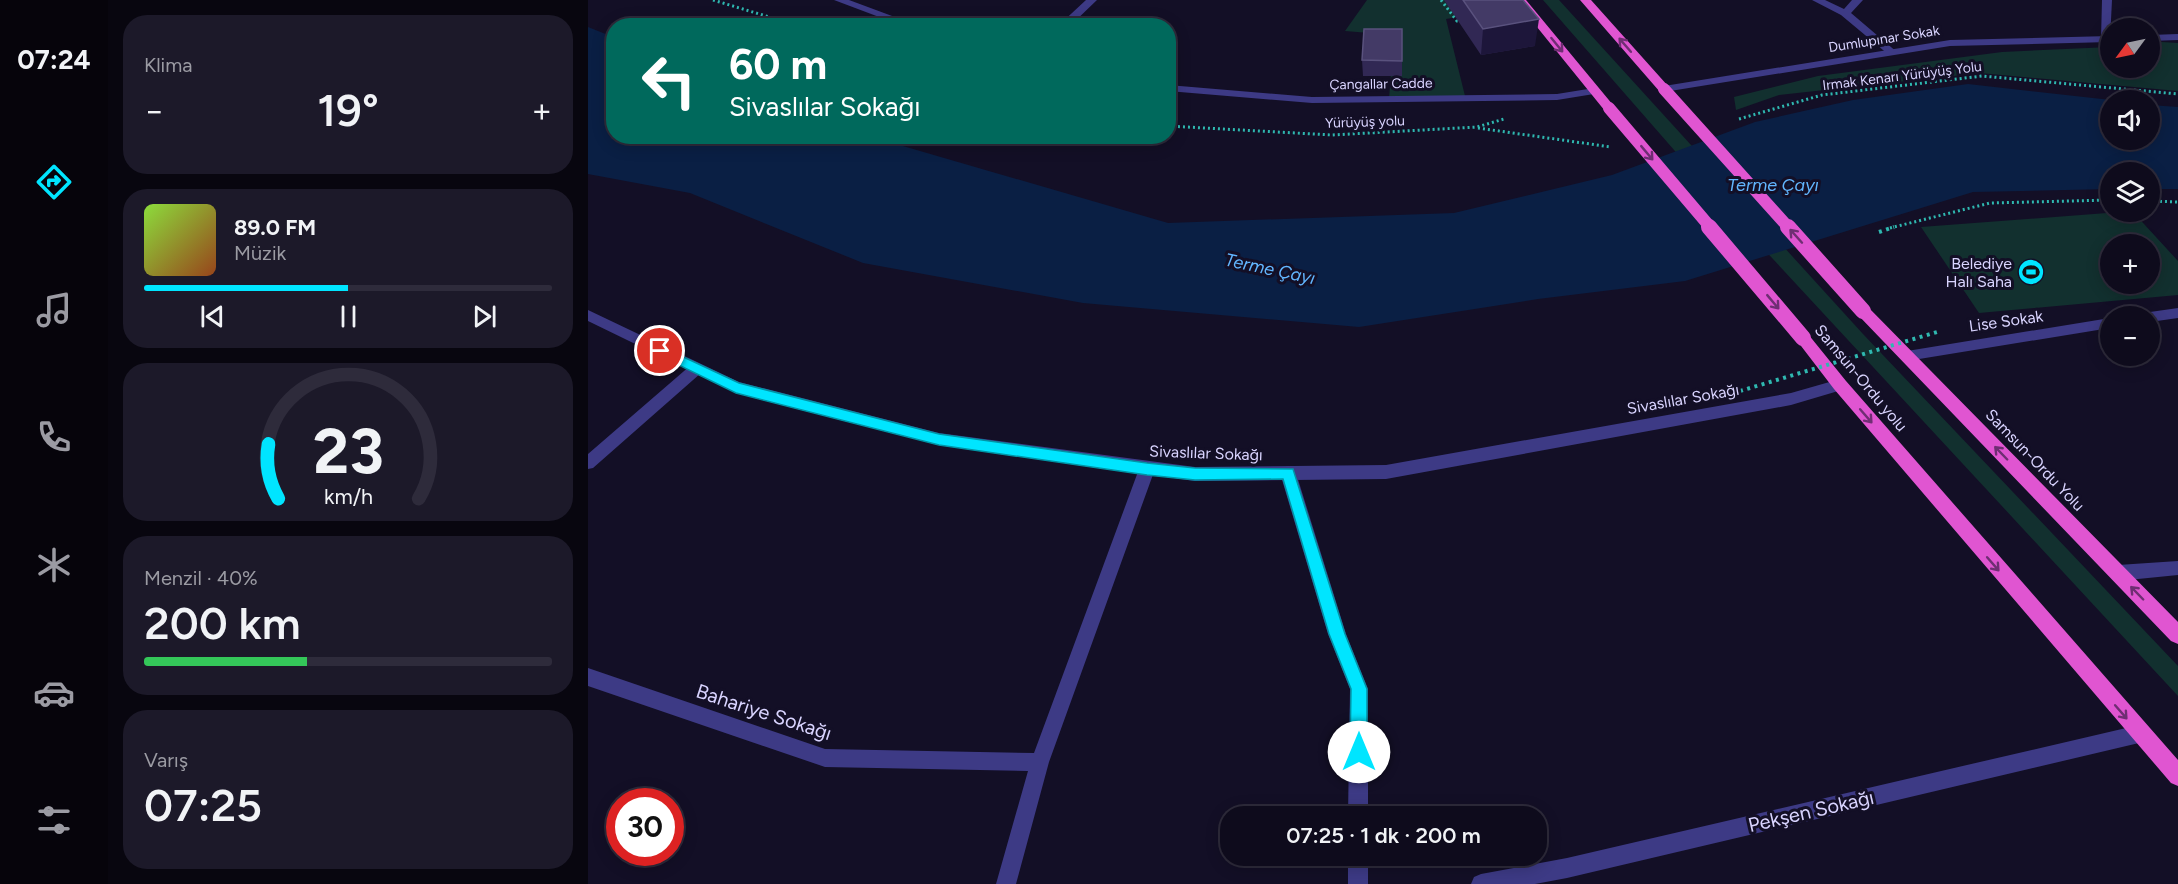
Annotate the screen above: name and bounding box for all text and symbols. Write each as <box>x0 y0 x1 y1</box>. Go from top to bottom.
north arrow <box>2100 18 2160 78</box>
map controls <box>2100 18 2160 366</box>
street label: Dumlupınar Sokak <box>1827 22 1941 56</box>
one-way arrow <box>1550 37 1563 53</box>
one-way arrow <box>1618 38 1632 53</box>
text: 60 m <box>729 39 827 90</box>
icon: left <box>630 42 708 120</box>
text: 07:24 <box>17 43 91 76</box>
text: Klima <box>144 53 192 77</box>
street label: Irmak Kenarı Yürüyüş Yolu <box>1821 58 1983 94</box>
street label: Çangallar Cadde <box>1329 75 1433 93</box>
text: 19° <box>317 83 379 137</box>
text: Sivaslılar Sokağı <box>729 90 921 123</box>
button: sound <box>2100 90 2160 150</box>
text: − <box>144 91 165 130</box>
text: + <box>531 91 552 130</box>
street label: Yürüyüş yolu <box>1325 112 1405 132</box>
one-way arrow <box>1640 145 1654 160</box>
icon: directions <box>33 161 75 203</box>
button: layers <box>2100 162 2160 222</box>
water label: Terme Çayı <box>1727 174 1819 196</box>
text: 89.0 FM <box>234 214 316 241</box>
one-way arrow <box>1789 229 1803 244</box>
button: + <box>2100 234 2160 294</box>
text: Müzik <box>234 241 286 265</box>
water label: Terme Çayı <box>1223 249 1317 289</box>
place label: Belediye Halı Saha <box>1946 254 2012 291</box>
sports icon: Belediye Halı Saha <box>2016 257 2046 287</box>
icon: music <box>33 289 75 331</box>
one-way arrow <box>1766 294 1779 310</box>
icon: previous <box>196 300 229 333</box>
icon: pause <box>332 300 365 333</box>
icon: next <box>468 300 501 333</box>
street label: Lise Sokak <box>1968 306 2045 336</box>
button: − <box>2100 306 2160 366</box>
street label: Samsun-Ordu yolu <box>1811 321 1911 435</box>
pin <box>634 325 685 376</box>
icon: arrive <box>643 334 676 367</box>
street label: Sivaslılar Sokağı <box>1625 380 1741 418</box>
street label: Samsun-Ordu Yolu <box>1982 405 2088 515</box>
one-way arrow <box>1859 408 1873 423</box>
text: 23 <box>313 414 383 489</box>
icon: phone <box>33 416 75 458</box>
street label: Sivaslılar Sokağı <box>1149 442 1263 464</box>
one-way arrow <box>1994 446 2009 461</box>
text: km/h <box>324 484 372 509</box>
icon: climate <box>33 544 75 586</box>
one-way arrow <box>1987 556 2000 572</box>
text: Menzil · 40% <box>144 566 258 590</box>
one-way arrow <box>2130 586 2144 601</box>
text: 200 km <box>144 596 301 650</box>
icon: car <box>33 672 75 714</box>
street label: Bahariye Sokağı <box>693 679 835 745</box>
one-way arrow <box>2114 704 2127 720</box>
position arrow <box>1327 720 1391 784</box>
text: Varış <box>144 748 188 772</box>
text: 07:25 <box>144 778 262 832</box>
street label: Pekşen Sokağı <box>1746 785 1876 837</box>
speed limit sign: 30 <box>606 788 684 866</box>
icon: filters <box>33 799 75 841</box>
text: 07:25 · 1 dk · 200 m <box>1286 822 1481 849</box>

